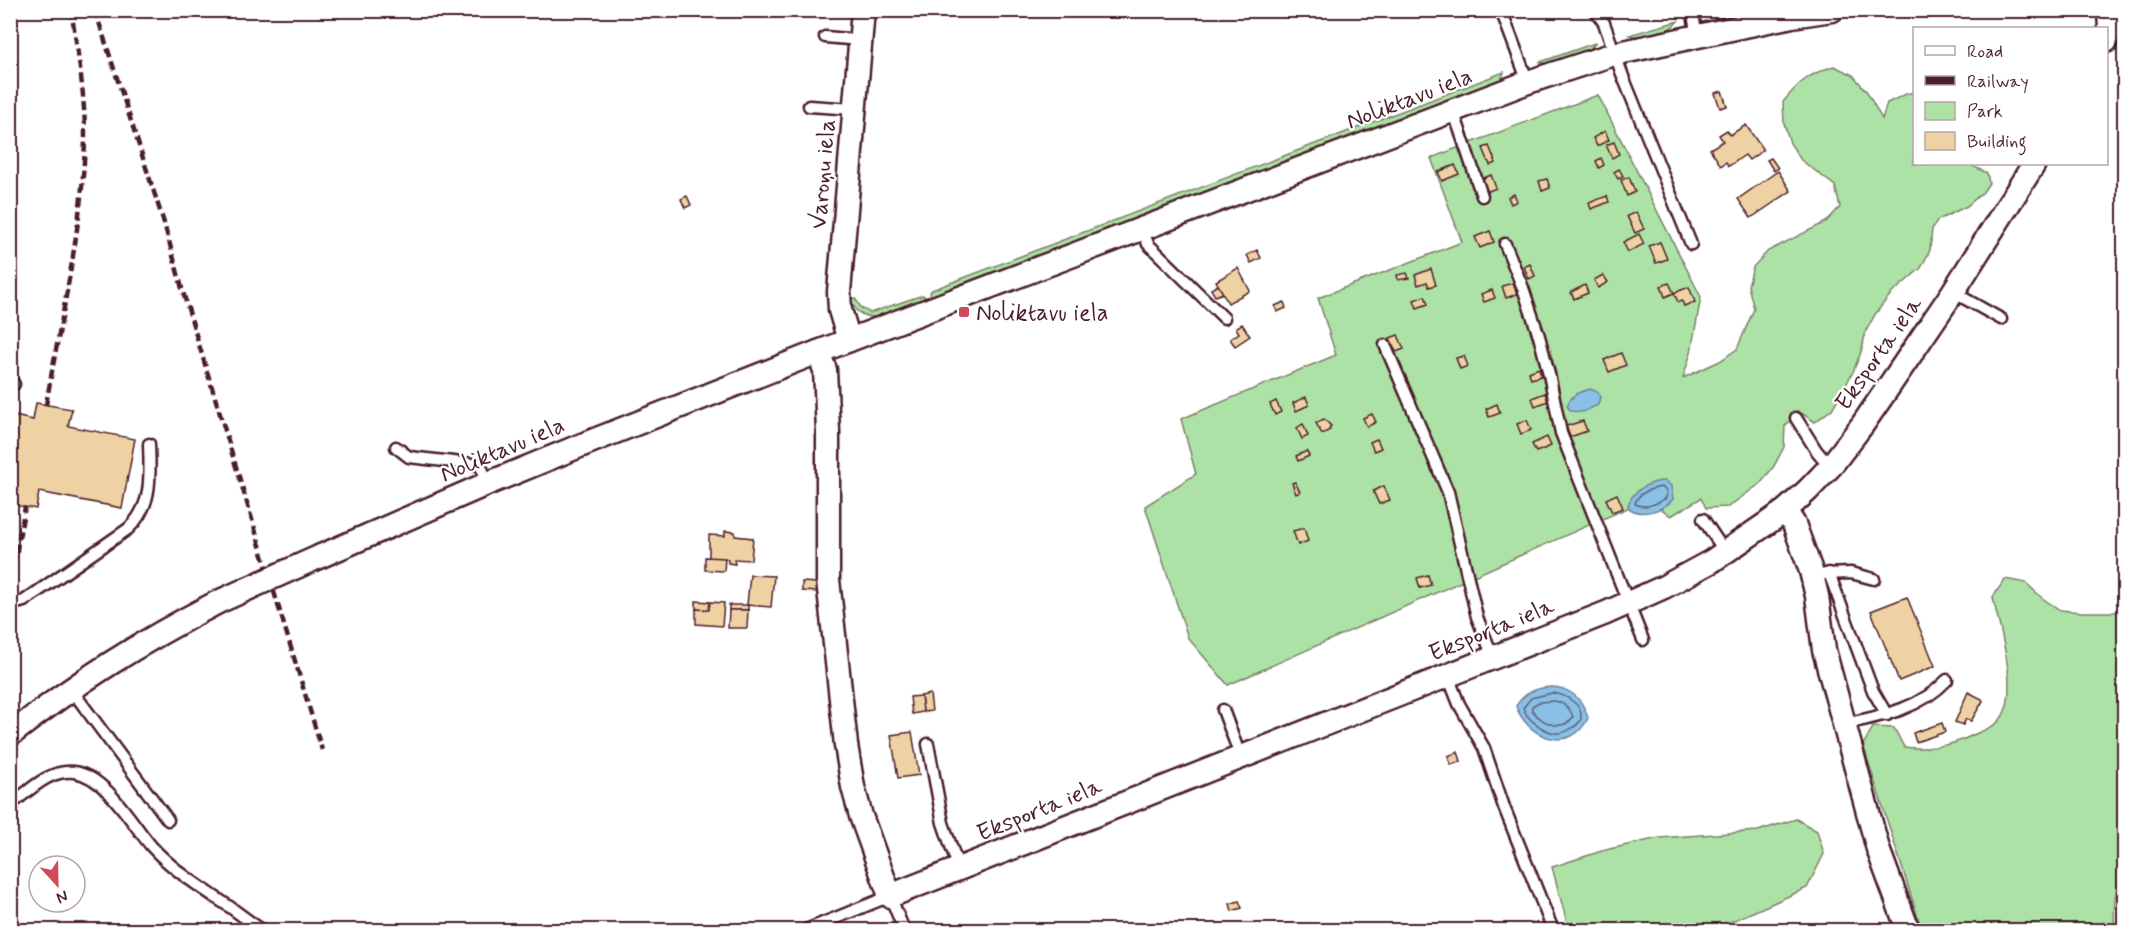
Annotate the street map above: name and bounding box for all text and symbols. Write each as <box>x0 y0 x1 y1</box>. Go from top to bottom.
legend <box>1913 27 2108 165</box>
text: Road <box>1967 40 2003 64</box>
street label: Noliktavu iela <box>1342 61 1477 138</box>
text: Railway <box>1967 70 2029 94</box>
text: Park <box>1967 100 2003 124</box>
street label: Varoņu iela <box>803 118 844 231</box>
text: Building <box>1967 130 2027 156</box>
street label: Eksporta iela <box>1829 290 1930 417</box>
place label: Noliktavu iela <box>976 298 1108 329</box>
marker: Noliktavu iela <box>957 305 971 319</box>
street label: Noliktavu iela <box>436 410 570 491</box>
street label: Eksporta iela <box>1424 591 1559 670</box>
street label: Eksporta iela <box>972 771 1107 850</box>
north arrow <box>27 854 87 914</box>
text: N <box>53 885 71 908</box>

